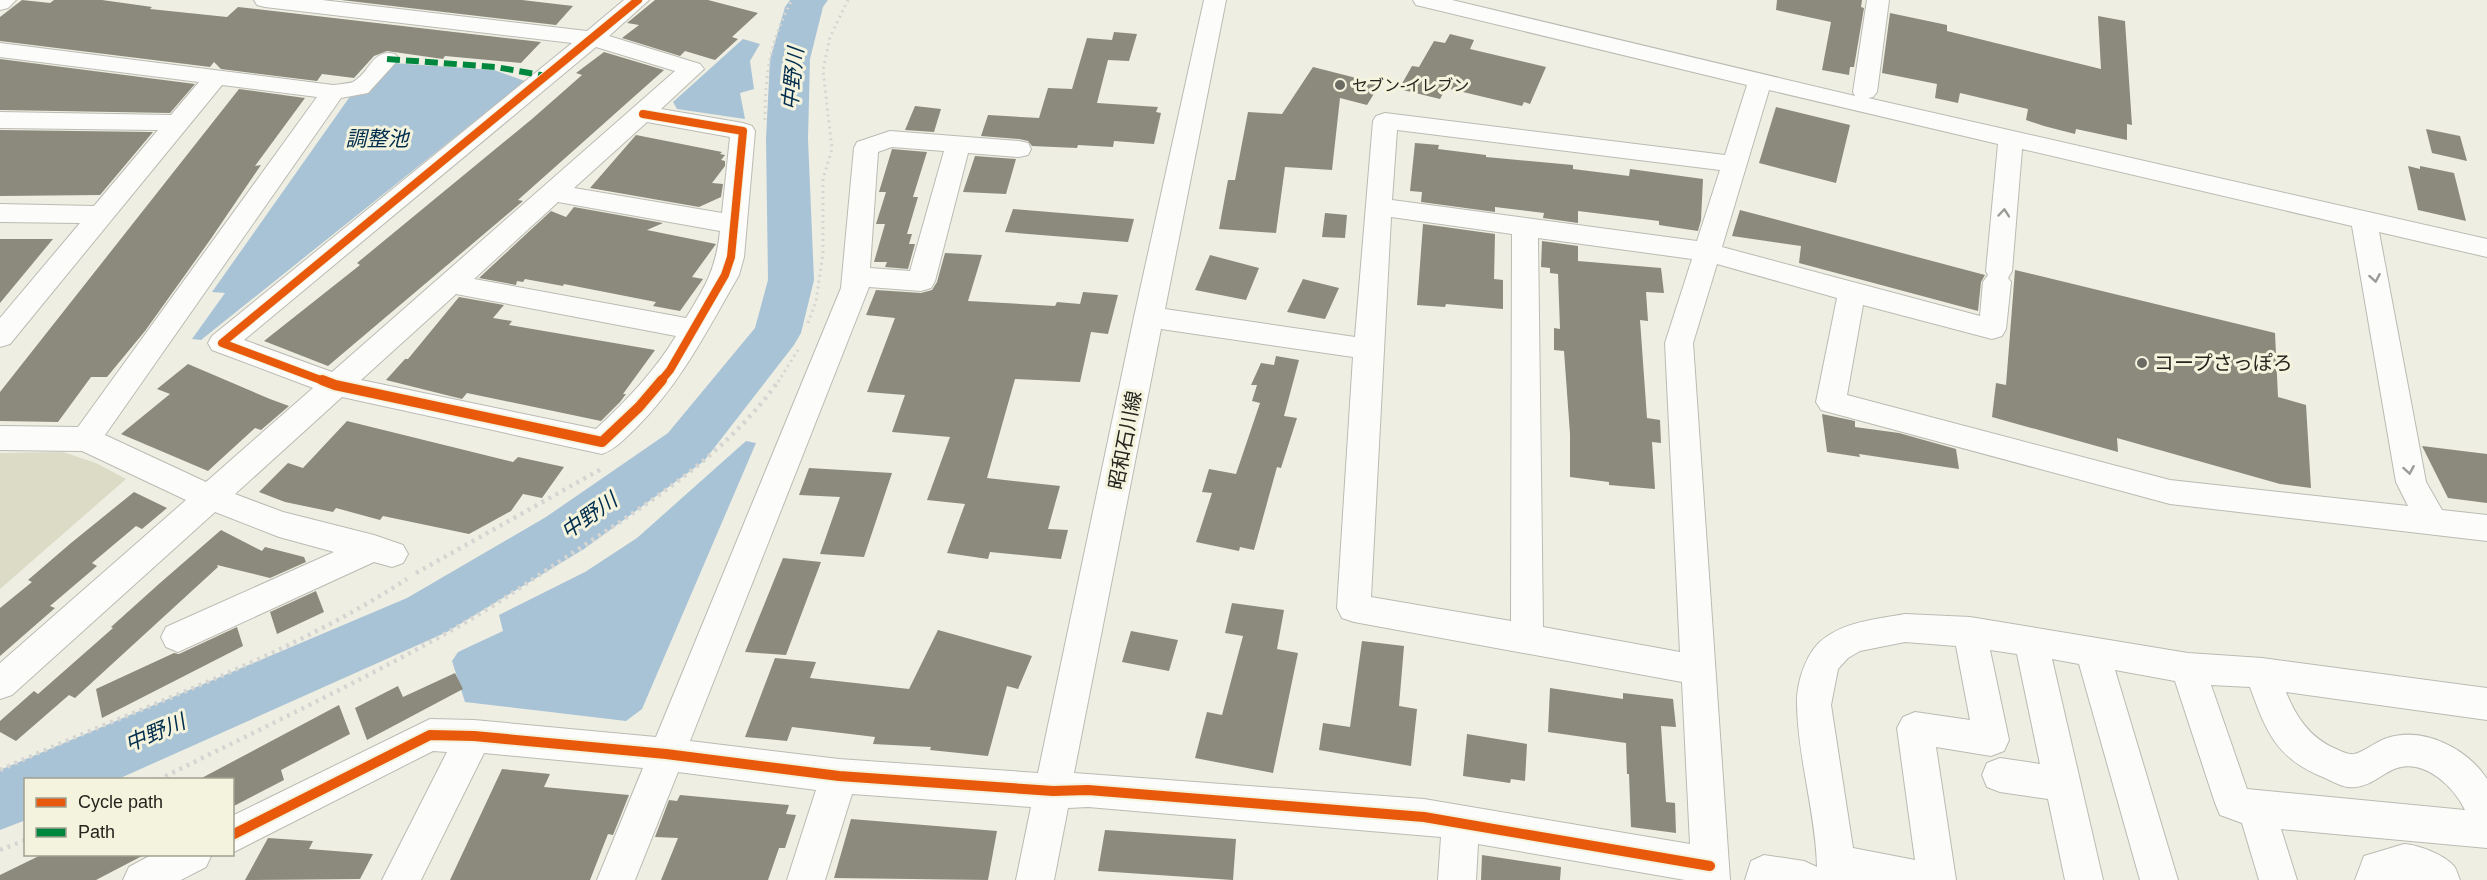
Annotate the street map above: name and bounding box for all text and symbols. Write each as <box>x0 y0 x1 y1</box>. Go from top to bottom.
water label: 中野川 <box>778 44 807 111</box>
place label: セブン-イレブン <box>1352 77 1469 94</box>
marker: セブン-イレブン <box>1333 78 1347 92</box>
water label: 調整池 <box>346 127 410 150</box>
one-way arrow <box>1997 208 2010 217</box>
one-way arrow <box>2368 273 2380 282</box>
place label: コープさっぽろ <box>2154 352 2293 374</box>
marker: コープさっぽろ <box>2135 356 2149 370</box>
street label: 昭和石川線 <box>1105 389 1145 491</box>
one-way arrow <box>2402 464 2415 474</box>
water label: 中野川 <box>556 487 623 543</box>
water label: 中野川 <box>121 709 190 755</box>
legend <box>24 778 234 856</box>
text: Cycle path <box>78 792 163 812</box>
text: Path <box>78 822 115 842</box>

